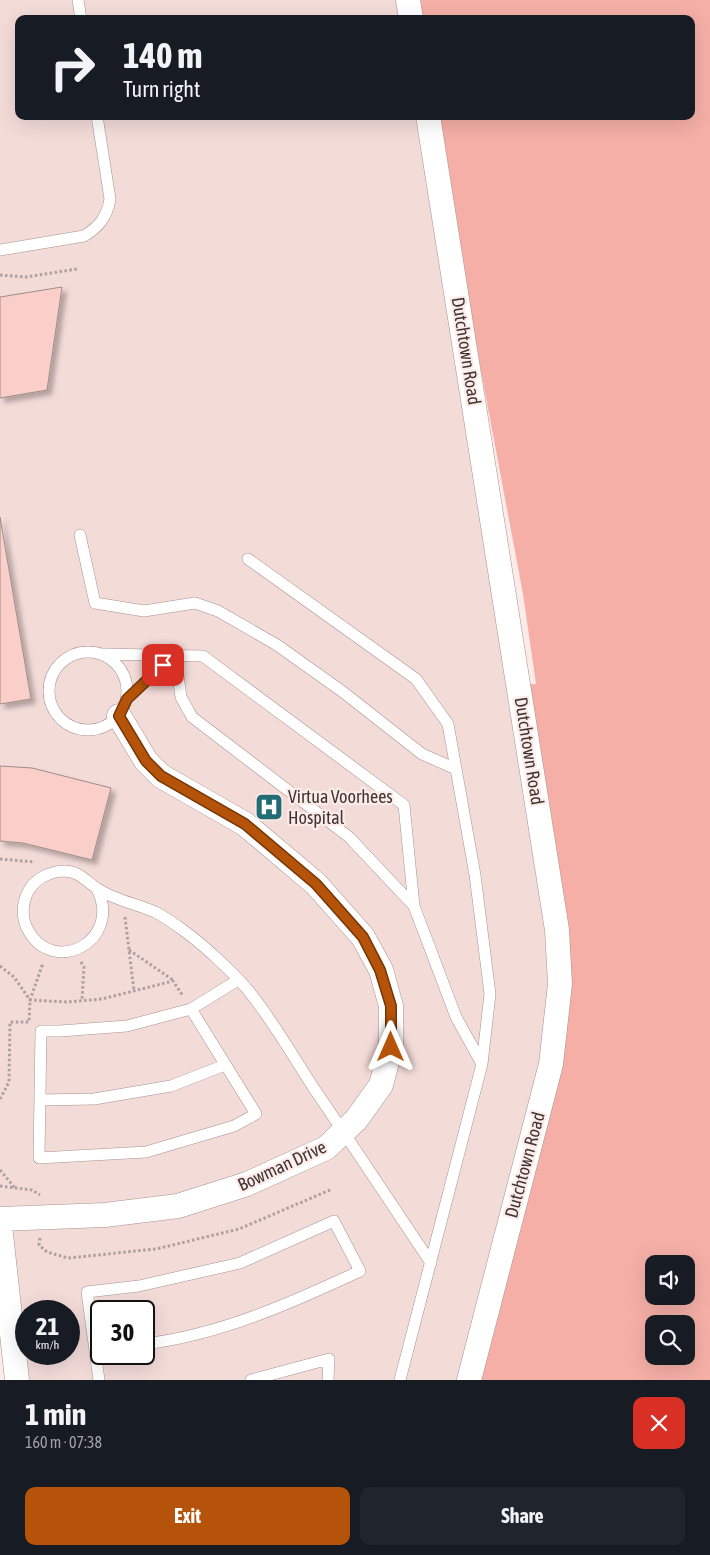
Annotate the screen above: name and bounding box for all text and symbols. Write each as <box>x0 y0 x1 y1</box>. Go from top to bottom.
icon: right <box>40 35 105 100</box>
text: 140 m <box>123 35 202 75</box>
text: Turn right <box>123 76 200 102</box>
street label: Dutchtown Road <box>448 296 485 406</box>
pin <box>142 644 184 686</box>
icon: arrive <box>149 651 177 679</box>
street label: Dutchtown Road <box>511 696 548 806</box>
place label: Virtua Voorhees Hospital <box>288 786 393 828</box>
hospital icon: Virtua Voorhees Hospital <box>254 792 284 822</box>
position arrow <box>364 1020 416 1072</box>
street label: Dutchtown Road <box>500 1110 549 1220</box>
street label: Bowman Drive <box>234 1136 329 1195</box>
map controls <box>645 1255 695 1365</box>
button: sound <box>645 1255 695 1305</box>
speed limit sign: 30 <box>90 1300 155 1365</box>
text: 21 <box>36 1312 59 1340</box>
button: search <box>645 1315 695 1365</box>
text: km/h <box>36 1338 59 1352</box>
text: 1 min <box>25 1397 86 1431</box>
button: close <box>633 1397 685 1449</box>
text: 160 m · 07:38 <box>25 1433 102 1451</box>
button: Exit <box>25 1487 350 1545</box>
button: Share <box>360 1487 685 1545</box>

